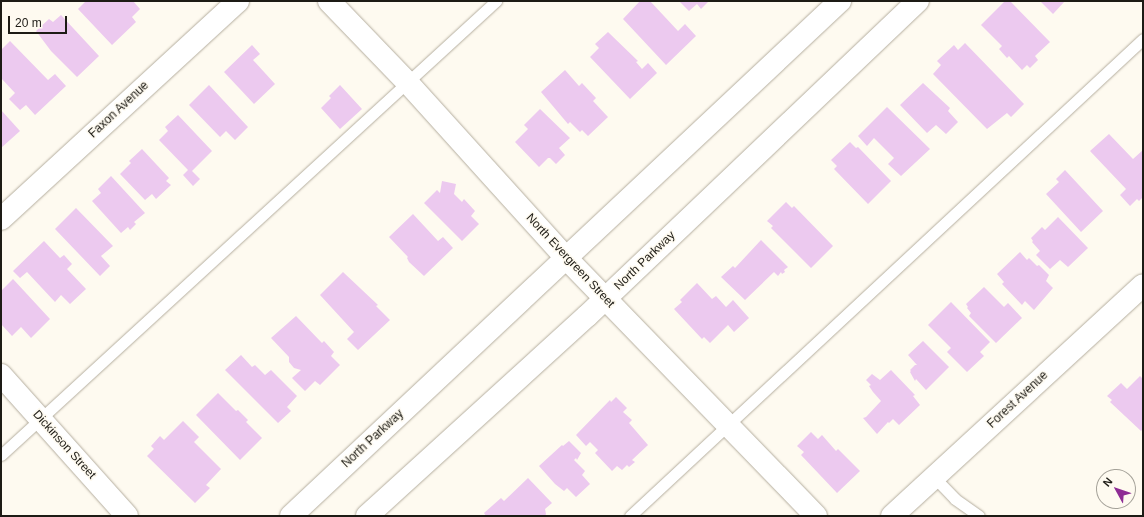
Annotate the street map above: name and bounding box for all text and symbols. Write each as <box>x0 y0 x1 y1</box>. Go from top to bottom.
scale bar <box>10 8 69 34</box>
text: 20 m <box>15 16 42 30</box>
street label: Faxon Avenue <box>86 78 152 142</box>
street label: North Evergreen Street <box>523 211 617 311</box>
street label: North Parkway <box>612 228 678 294</box>
street label: Forest Avenue <box>985 368 1051 432</box>
street label: North Parkway <box>339 407 407 471</box>
street label: Dickinson Street <box>29 408 99 482</box>
north arrow <box>1096 469 1136 509</box>
text: N <box>1100 475 1115 489</box>

